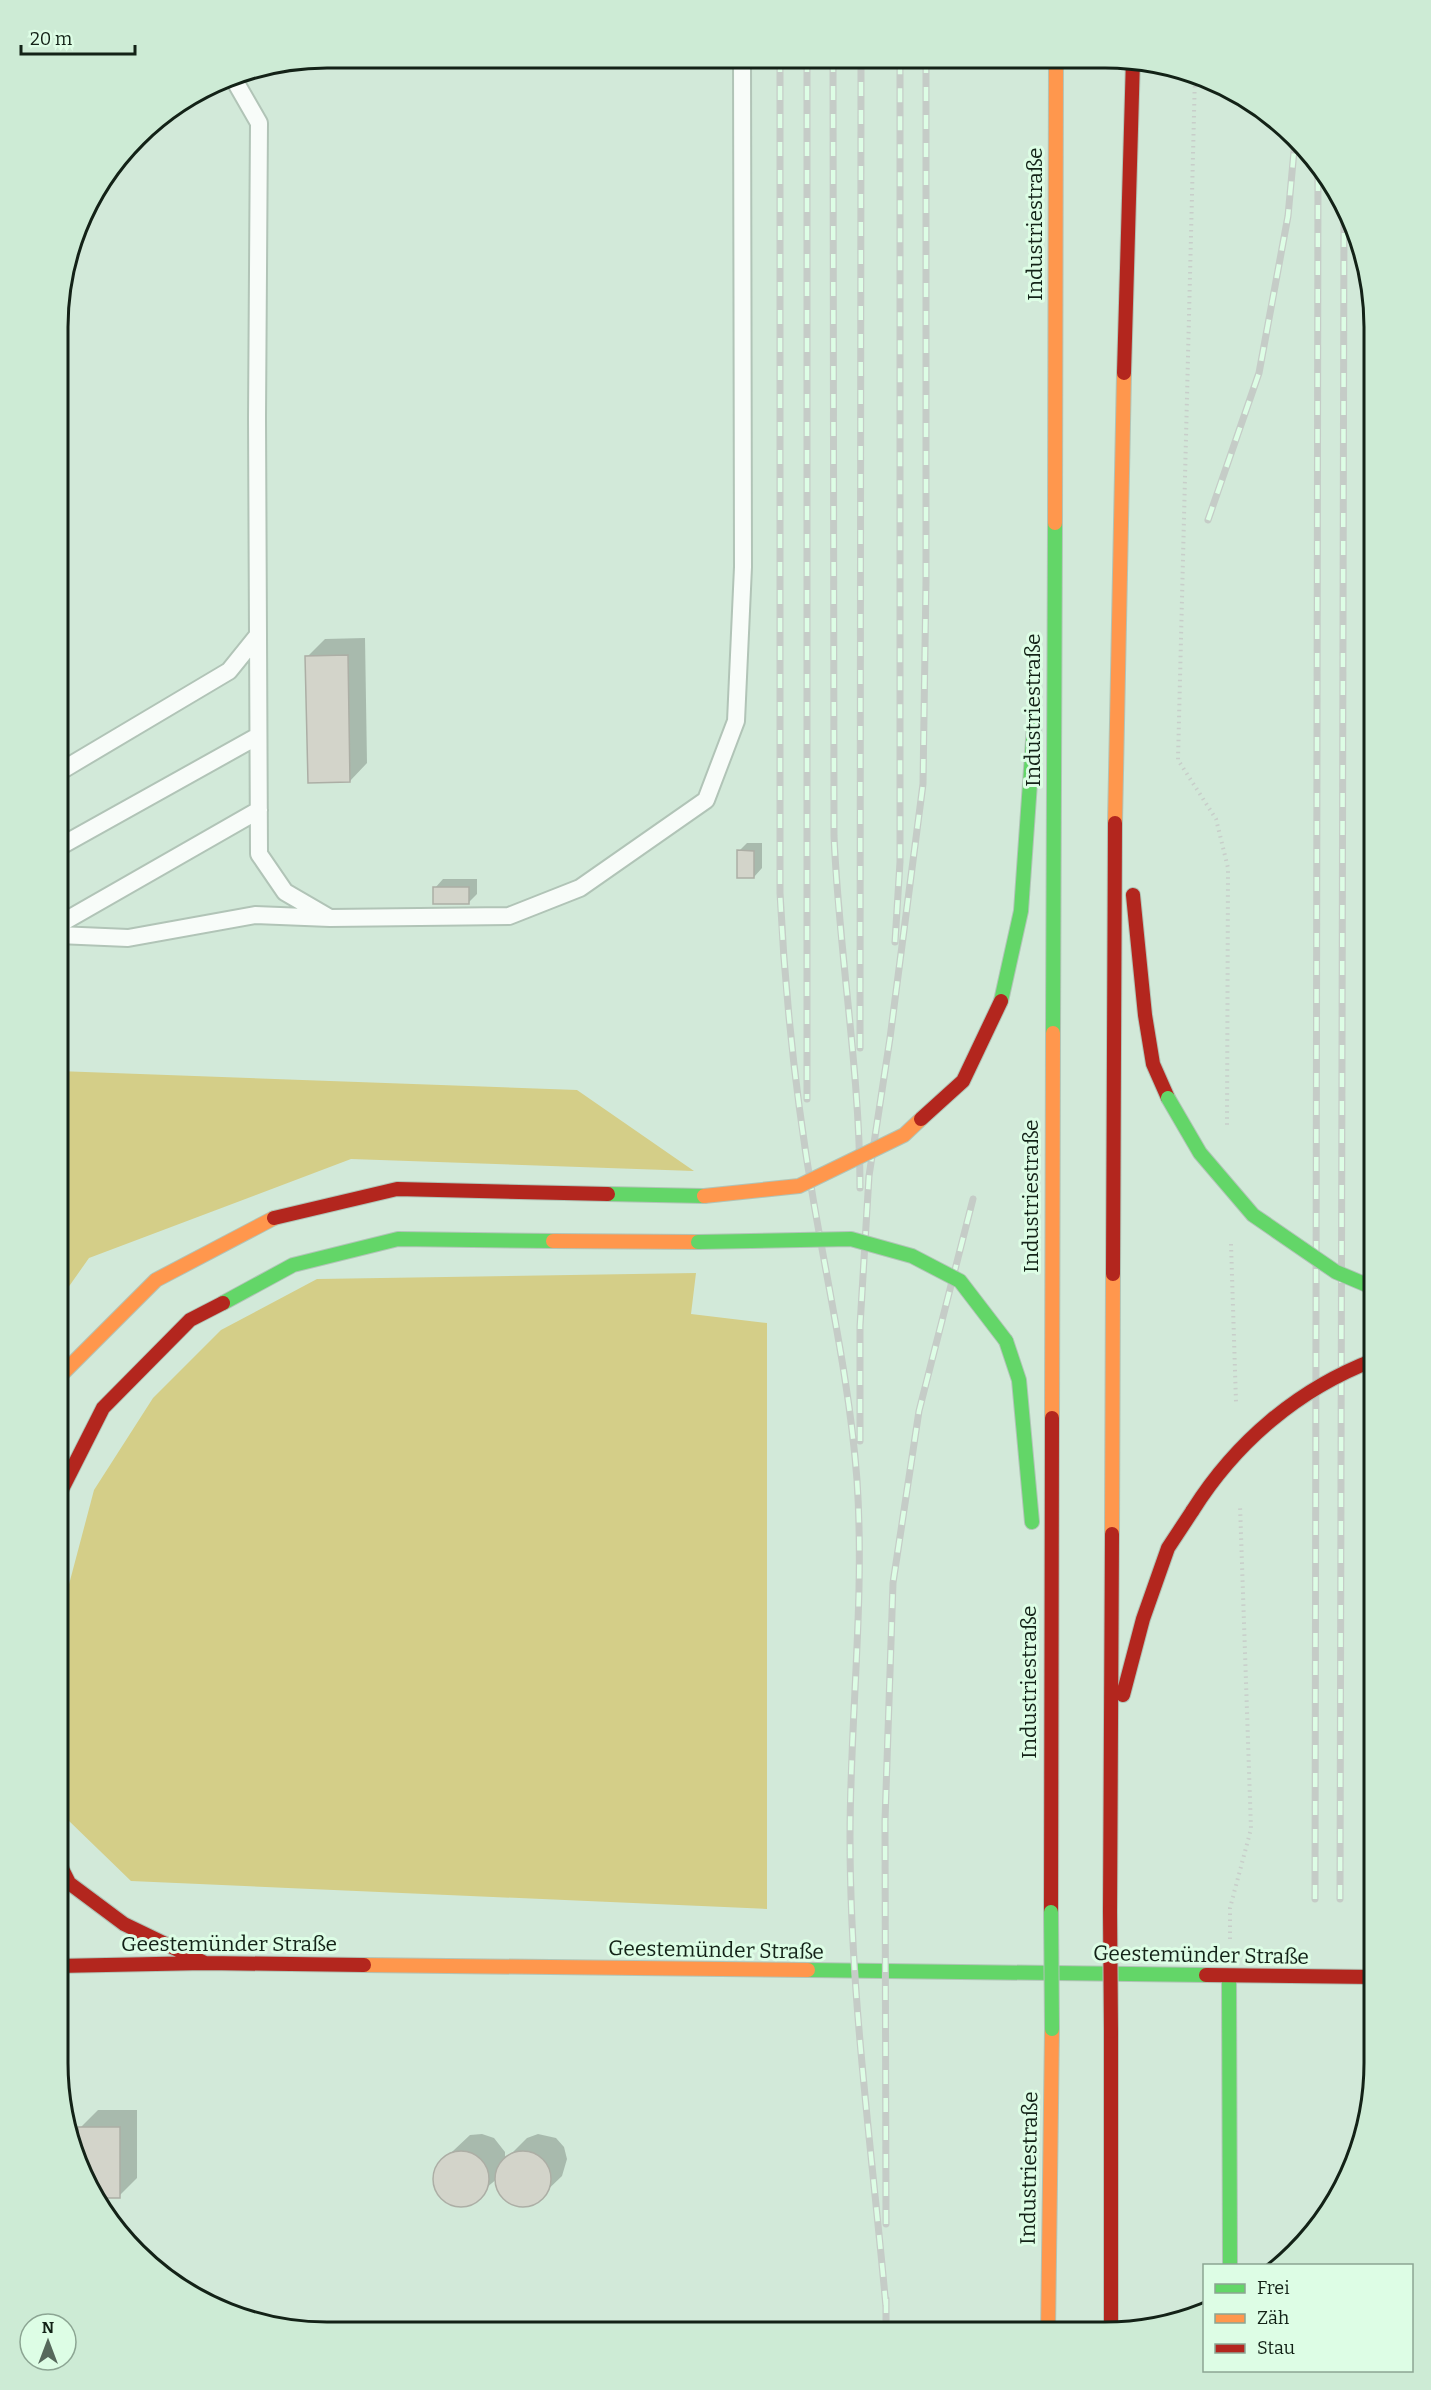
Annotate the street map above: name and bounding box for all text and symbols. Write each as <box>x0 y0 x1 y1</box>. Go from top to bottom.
scale bar <box>21 18 135 56</box>
text: 20 m <box>30 28 72 50</box>
street label: Industriestraße <box>1022 147 1048 301</box>
street label: Industriestraße <box>1020 633 1046 787</box>
street label: Industriestraße <box>1018 1119 1044 1273</box>
street label: Industriestraße <box>1016 1605 1042 1759</box>
street label: Geestemünder Straße <box>121 1931 337 1957</box>
street label: Geestemünder Straße <box>608 1935 824 1965</box>
street label: Geestemünder Straße <box>1093 1940 1309 1970</box>
street label: Industriestraße <box>1015 2091 1043 2245</box>
legend <box>1203 2264 1413 2372</box>
text: Frei <box>1257 2277 1290 2299</box>
text: Zäh <box>1257 2307 1289 2329</box>
north arrow <box>18 2312 78 2372</box>
text: N <box>42 2318 54 2337</box>
text: Stau <box>1257 2337 1295 2359</box>

